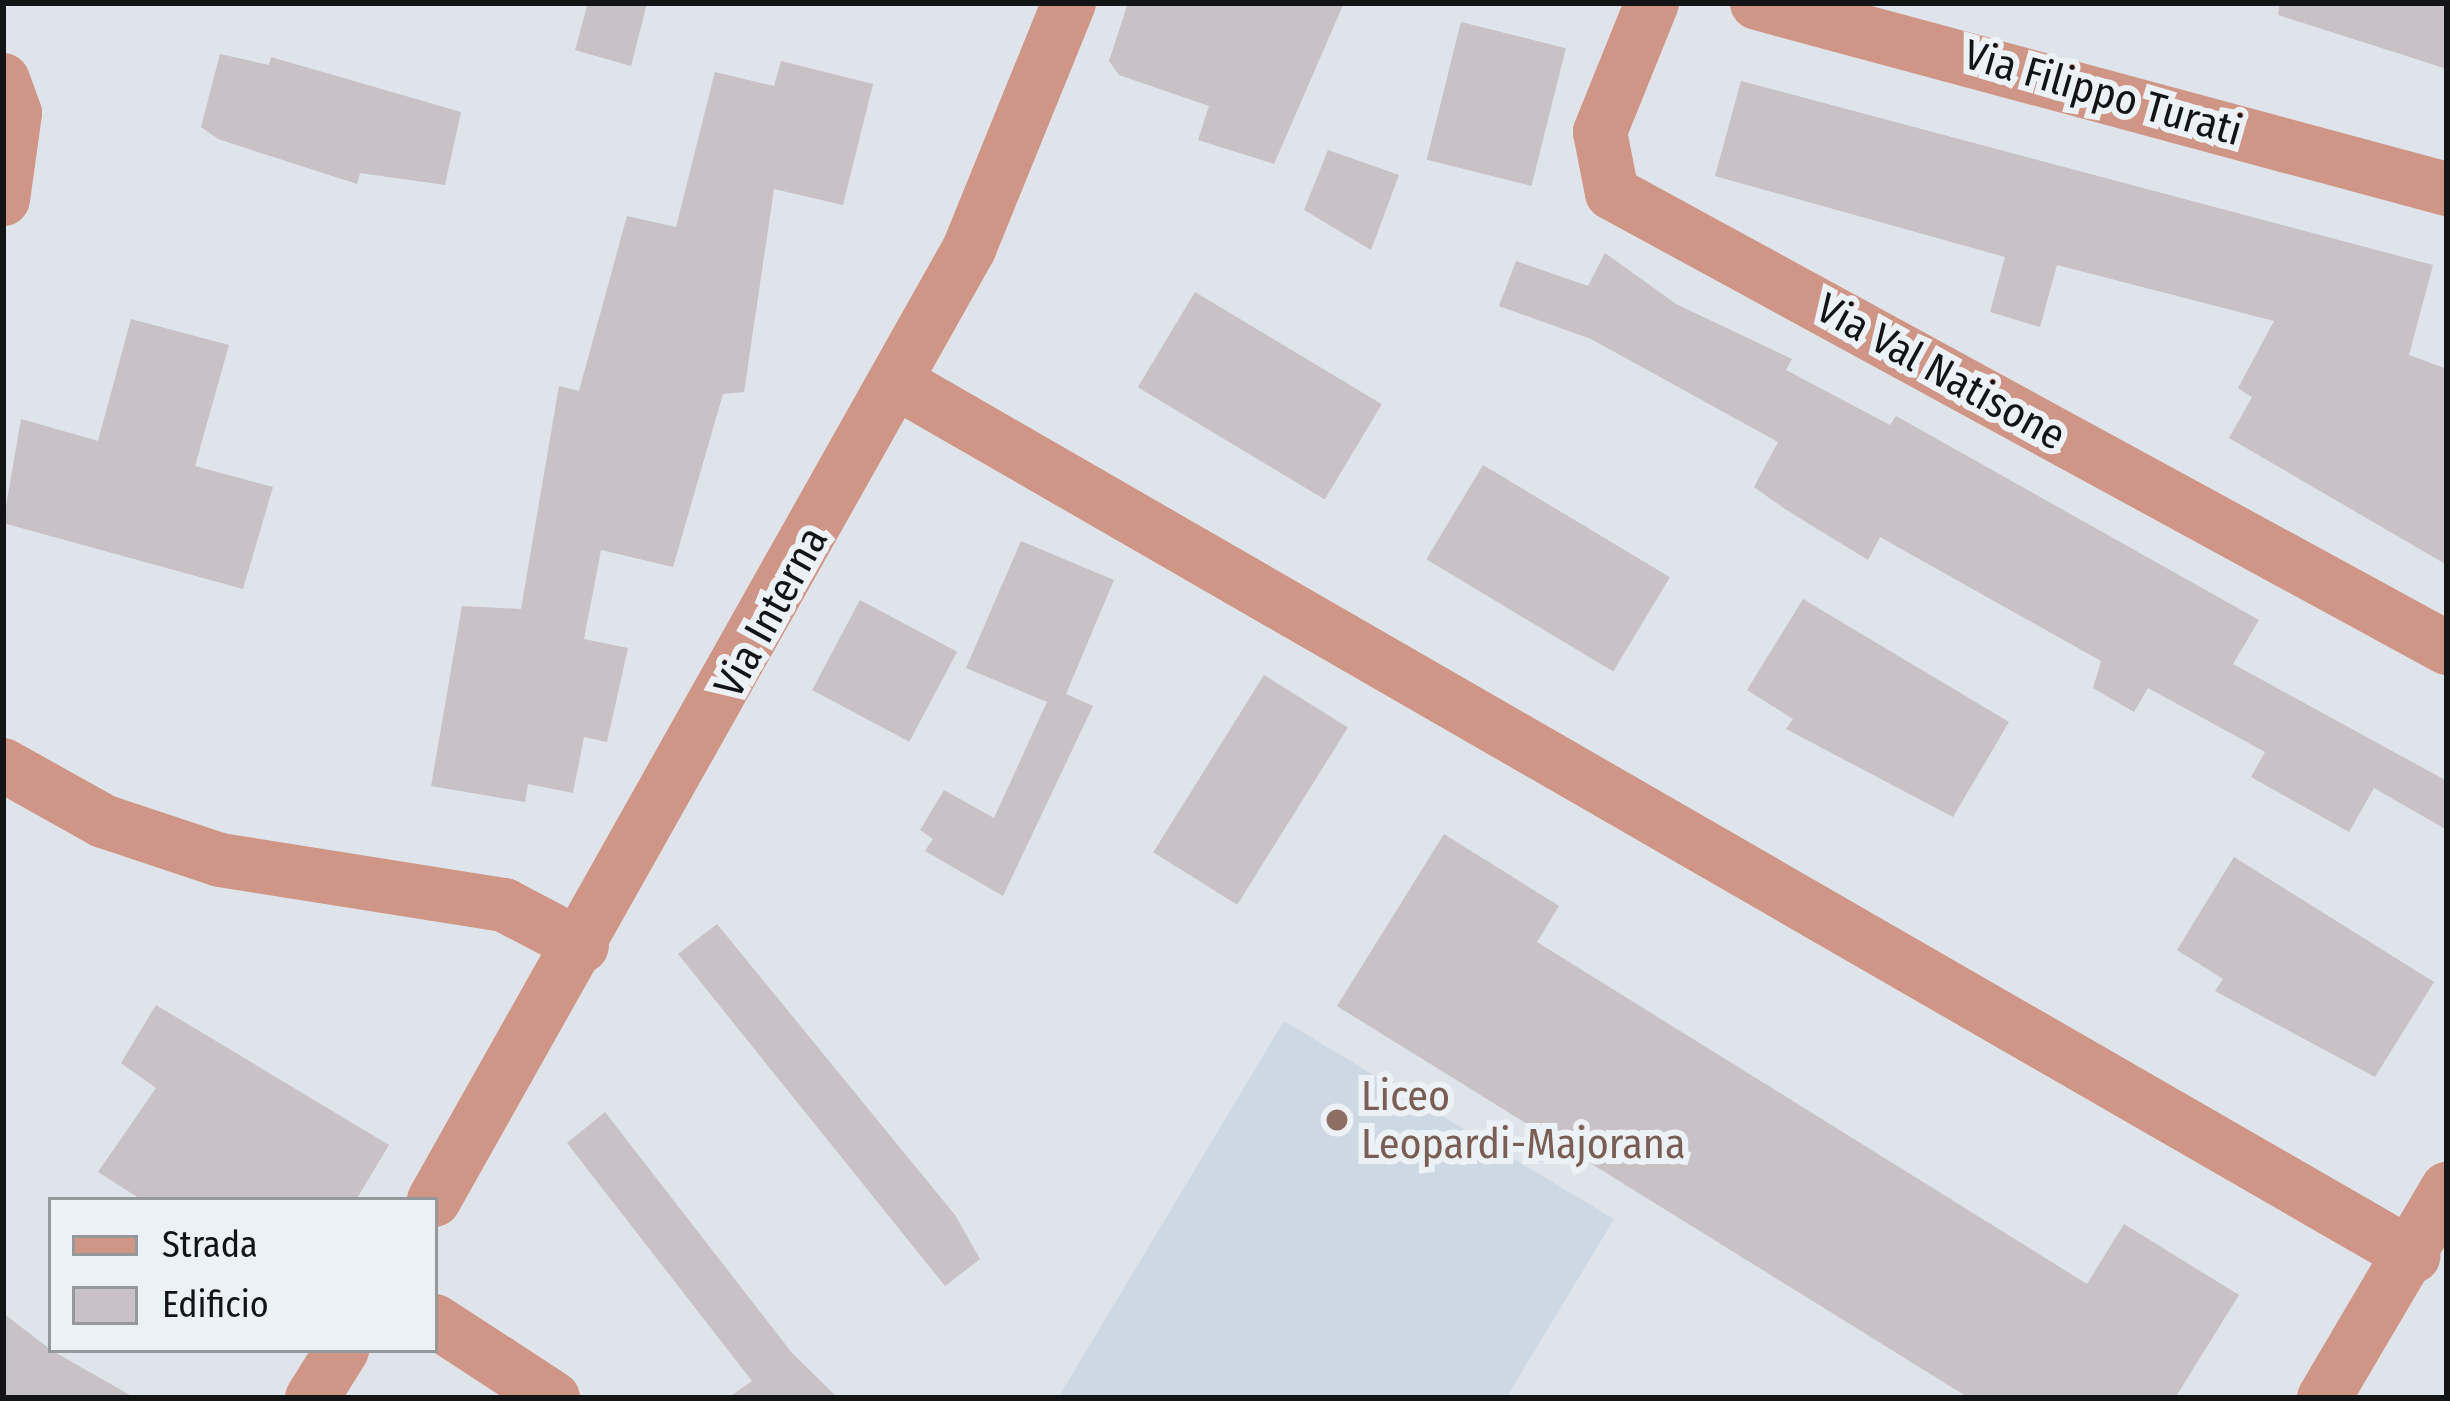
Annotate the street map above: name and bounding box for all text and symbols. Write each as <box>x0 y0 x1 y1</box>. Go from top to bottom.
street label: Via Filippo Turati <box>1958 29 2248 157</box>
street label: Via Val Natisone <box>1808 283 2074 461</box>
street label: Via Interna <box>704 518 838 706</box>
place label: Liceo Leopardi-Majorana <box>1361 1071 1685 1170</box>
marker: Liceo Leopardi-Majorana <box>1324 1107 1350 1133</box>
legend <box>48 1197 438 1353</box>
text: Strada <box>162 1223 258 1267</box>
text: Edificio <box>162 1283 269 1327</box>

